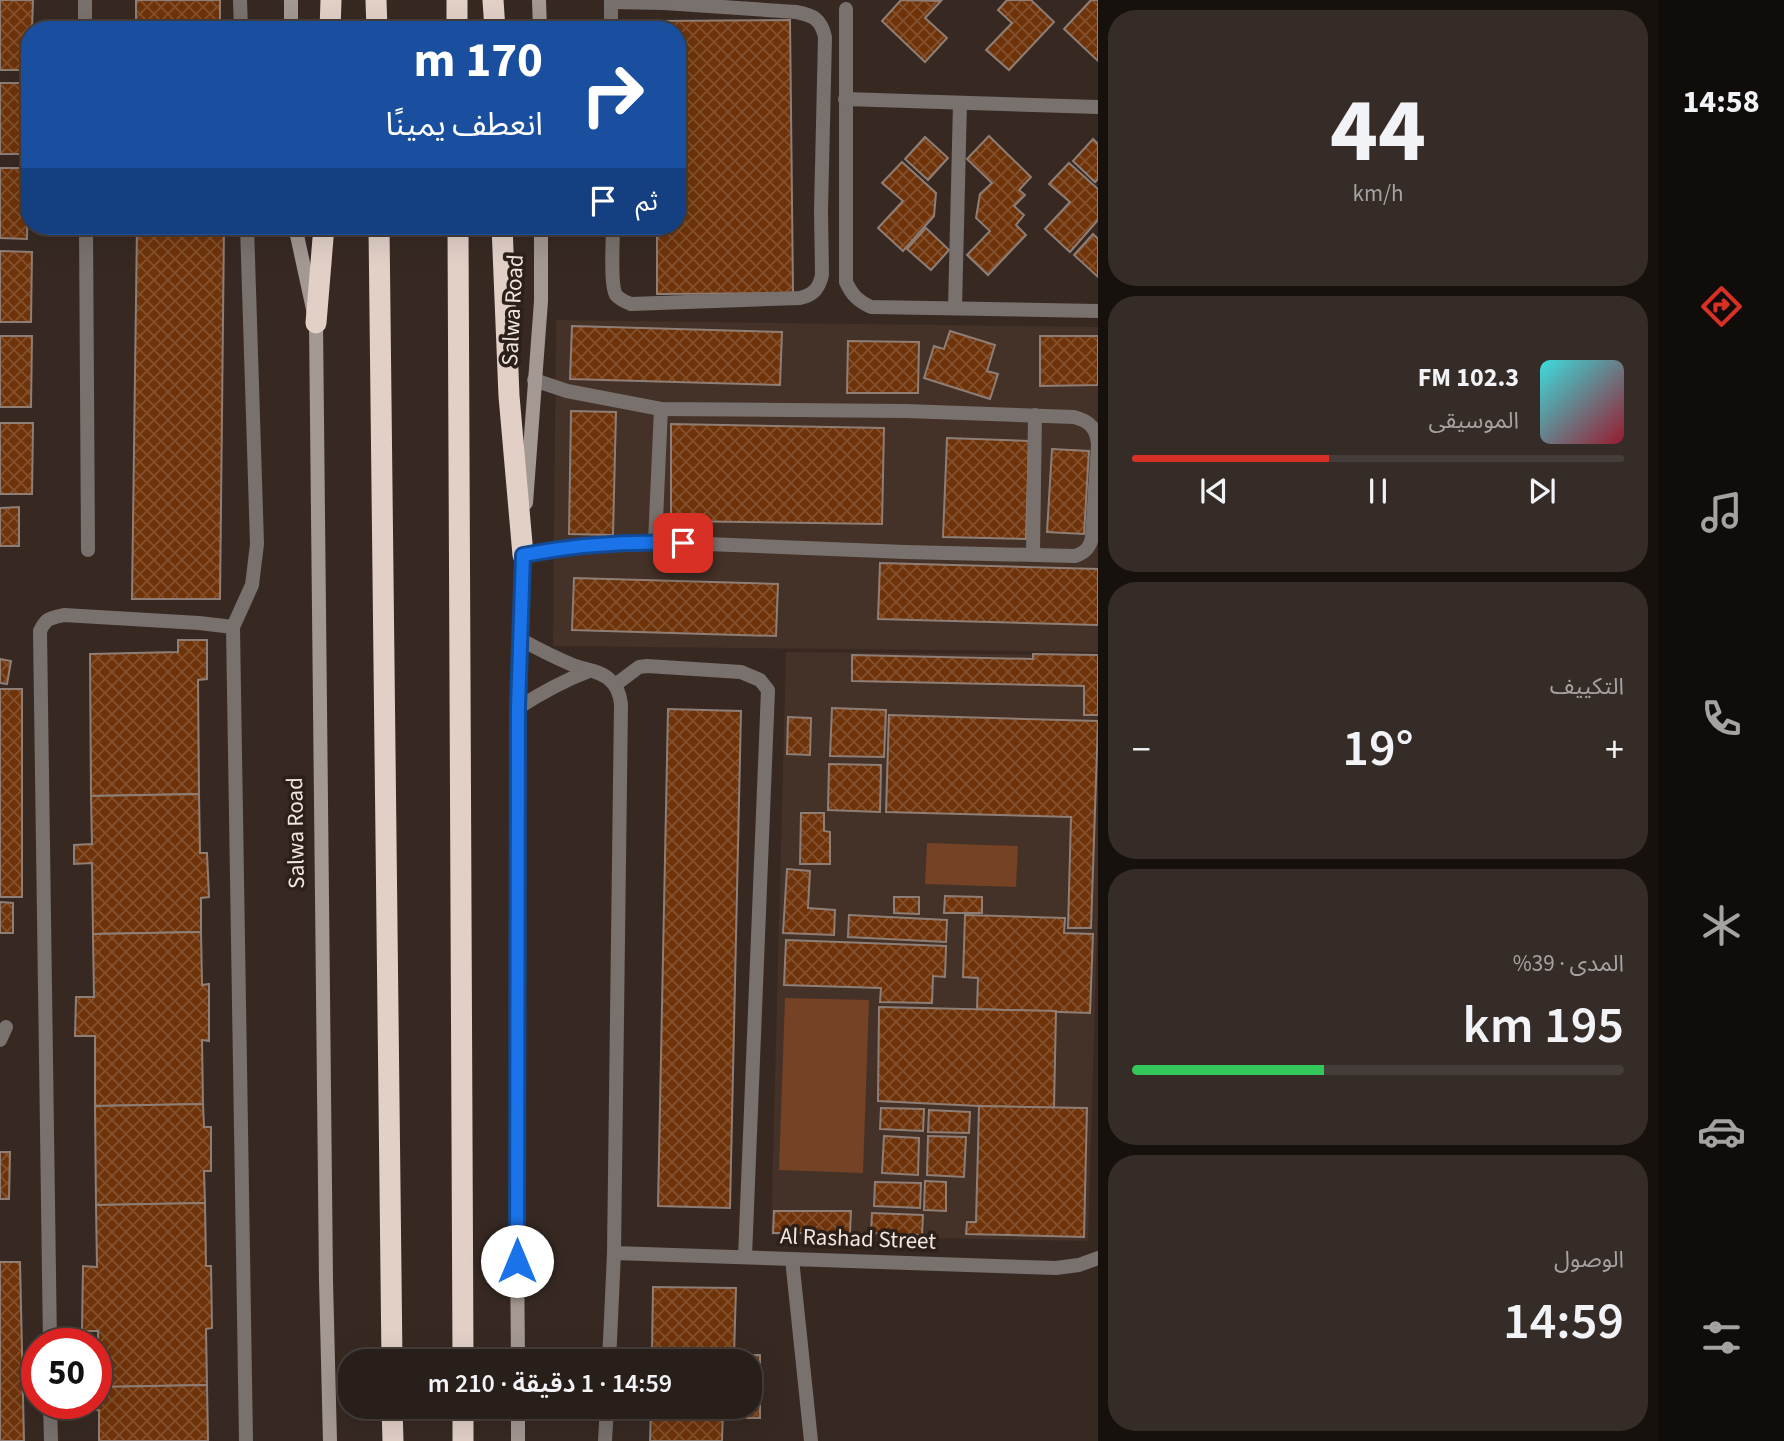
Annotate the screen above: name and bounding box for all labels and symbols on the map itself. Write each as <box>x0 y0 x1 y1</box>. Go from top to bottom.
street label: Salwa Road <box>493 253 532 367</box>
pin <box>653 513 713 573</box>
street label: Salwa Road <box>278 777 313 889</box>
street label: Al Rashad Street <box>779 1219 937 1258</box>
position arrow <box>480 1224 554 1298</box>
speed limit sign: 50 <box>21 1328 112 1419</box>

